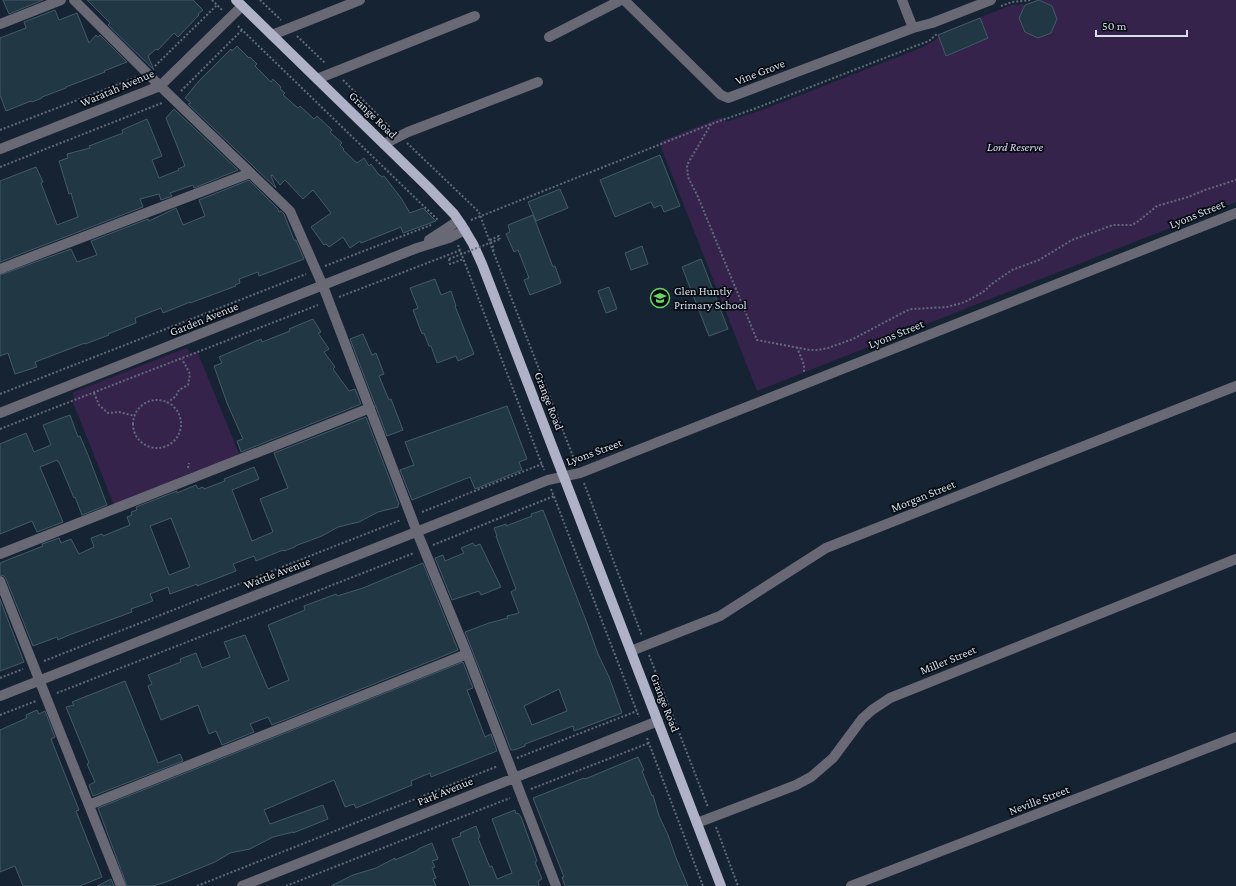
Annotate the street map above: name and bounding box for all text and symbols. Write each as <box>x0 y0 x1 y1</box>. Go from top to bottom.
scale bar <box>1096 12 1187 38</box>
text: 50 m <box>1102 19 1127 33</box>
street label: Vine Grove <box>733 56 787 88</box>
street label: Waratah Avenue <box>78 66 156 110</box>
street label: Grange Road <box>346 89 400 142</box>
park label: Lord Reserve <box>987 140 1044 154</box>
street label: Lyons Street <box>1167 196 1228 231</box>
place label: Glen Huntly Primary School <box>674 284 747 312</box>
school or university icon: Glen Huntly Primary School <box>649 287 671 309</box>
street label: Garden Avenue <box>168 299 240 339</box>
street label: Lyons Street <box>866 316 927 351</box>
street label: Grange Road <box>531 370 567 433</box>
street label: Lyons Street <box>564 435 625 469</box>
street label: Morgan Street <box>889 476 958 515</box>
street label: Wattle Avenue <box>242 554 312 592</box>
street label: Miller Street <box>918 642 979 678</box>
street label: Grange Road <box>647 672 683 735</box>
street label: Park Avenue <box>415 773 475 809</box>
street label: Neville Street <box>1007 782 1072 818</box>

